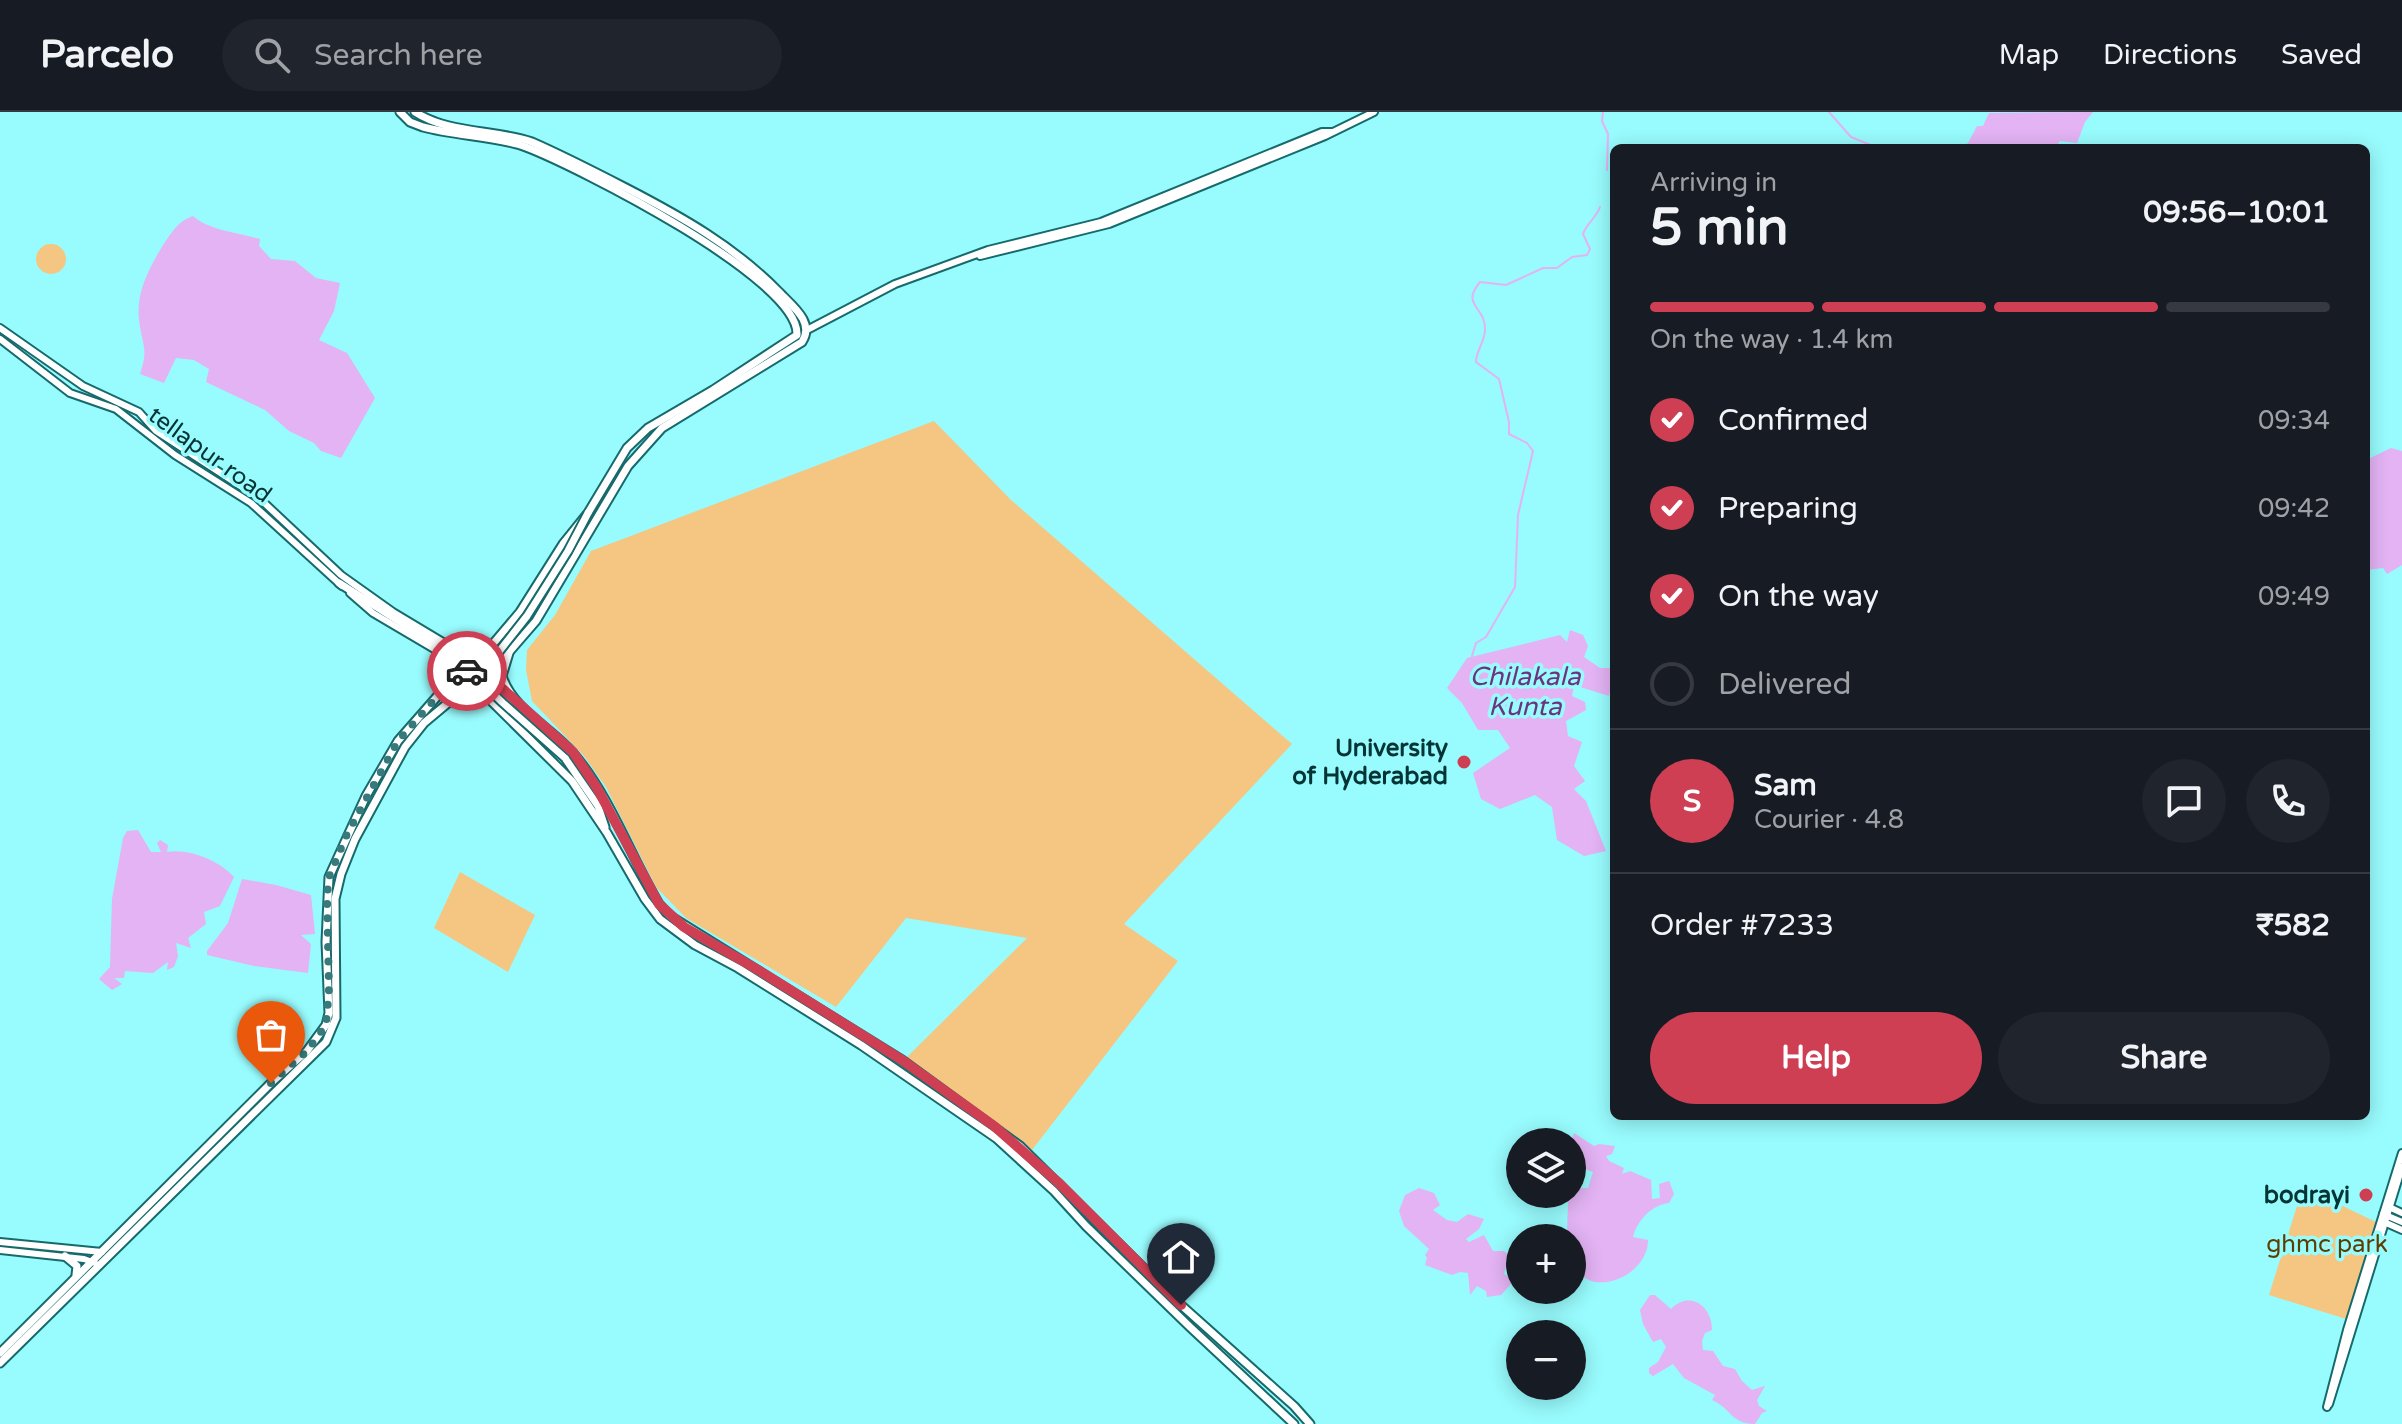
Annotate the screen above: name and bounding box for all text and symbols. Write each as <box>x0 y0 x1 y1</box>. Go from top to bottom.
search box <box>222 19 782 91</box>
text: Parcelo <box>40 32 174 78</box>
icon: search <box>250 33 294 77</box>
text: Search here <box>314 37 483 74</box>
text: Map <box>1999 38 2059 72</box>
text: Directions <box>2103 38 2237 72</box>
text: Saved <box>2281 38 2362 72</box>
text: Arriving in <box>1650 167 1777 198</box>
text: 09:56–10:01 <box>2143 194 2330 231</box>
text: 5 min <box>1650 196 1789 259</box>
text: On the way · 1.4 km <box>1650 324 1893 355</box>
icon: check <box>1650 398 1694 442</box>
street label: tellapur road <box>143 401 277 509</box>
text: Confirmed <box>1718 402 1869 439</box>
text: 09:34 <box>2258 405 2330 436</box>
icon: check <box>1650 486 1694 530</box>
text: Preparing <box>1718 490 1858 527</box>
text: 09:42 <box>2258 493 2330 524</box>
icon: check <box>1650 574 1694 618</box>
text: On the way <box>1718 578 1879 615</box>
text: 09:49 <box>2258 581 2330 612</box>
courier <box>427 631 507 711</box>
icon: car <box>445 649 489 693</box>
water label: Chilakala Kunta <box>1469 661 1582 722</box>
text: Delivered <box>1718 666 1852 703</box>
place label: University of Hyderabad <box>1292 734 1448 791</box>
marker: University of Hyderabad <box>1455 753 1473 771</box>
button: chat <box>2142 759 2226 843</box>
button: phone <box>2246 759 2330 843</box>
text: Sam <box>1754 767 1817 804</box>
text: S <box>1683 783 1701 820</box>
text: Courier · 4.8 <box>1754 804 1904 835</box>
text: Order #7233 <box>1650 907 1834 944</box>
text: ₹582 <box>2256 907 2330 944</box>
pin <box>237 1001 305 1083</box>
button: Help <box>1650 1012 1982 1104</box>
button: Share <box>1998 1012 2330 1104</box>
icon: bag <box>249 1013 293 1057</box>
map controls <box>1506 1128 1586 1400</box>
button: layers <box>1506 1128 1586 1208</box>
place label: bodrayi <box>2264 1181 2350 1210</box>
marker: bodrayi <box>2357 1186 2375 1204</box>
pin <box>1147 1223 1215 1305</box>
button: + <box>1506 1224 1586 1304</box>
park label: ghmc park <box>2266 1230 2388 1259</box>
icon: home <box>1159 1235 1203 1279</box>
button: − <box>1506 1320 1586 1400</box>

